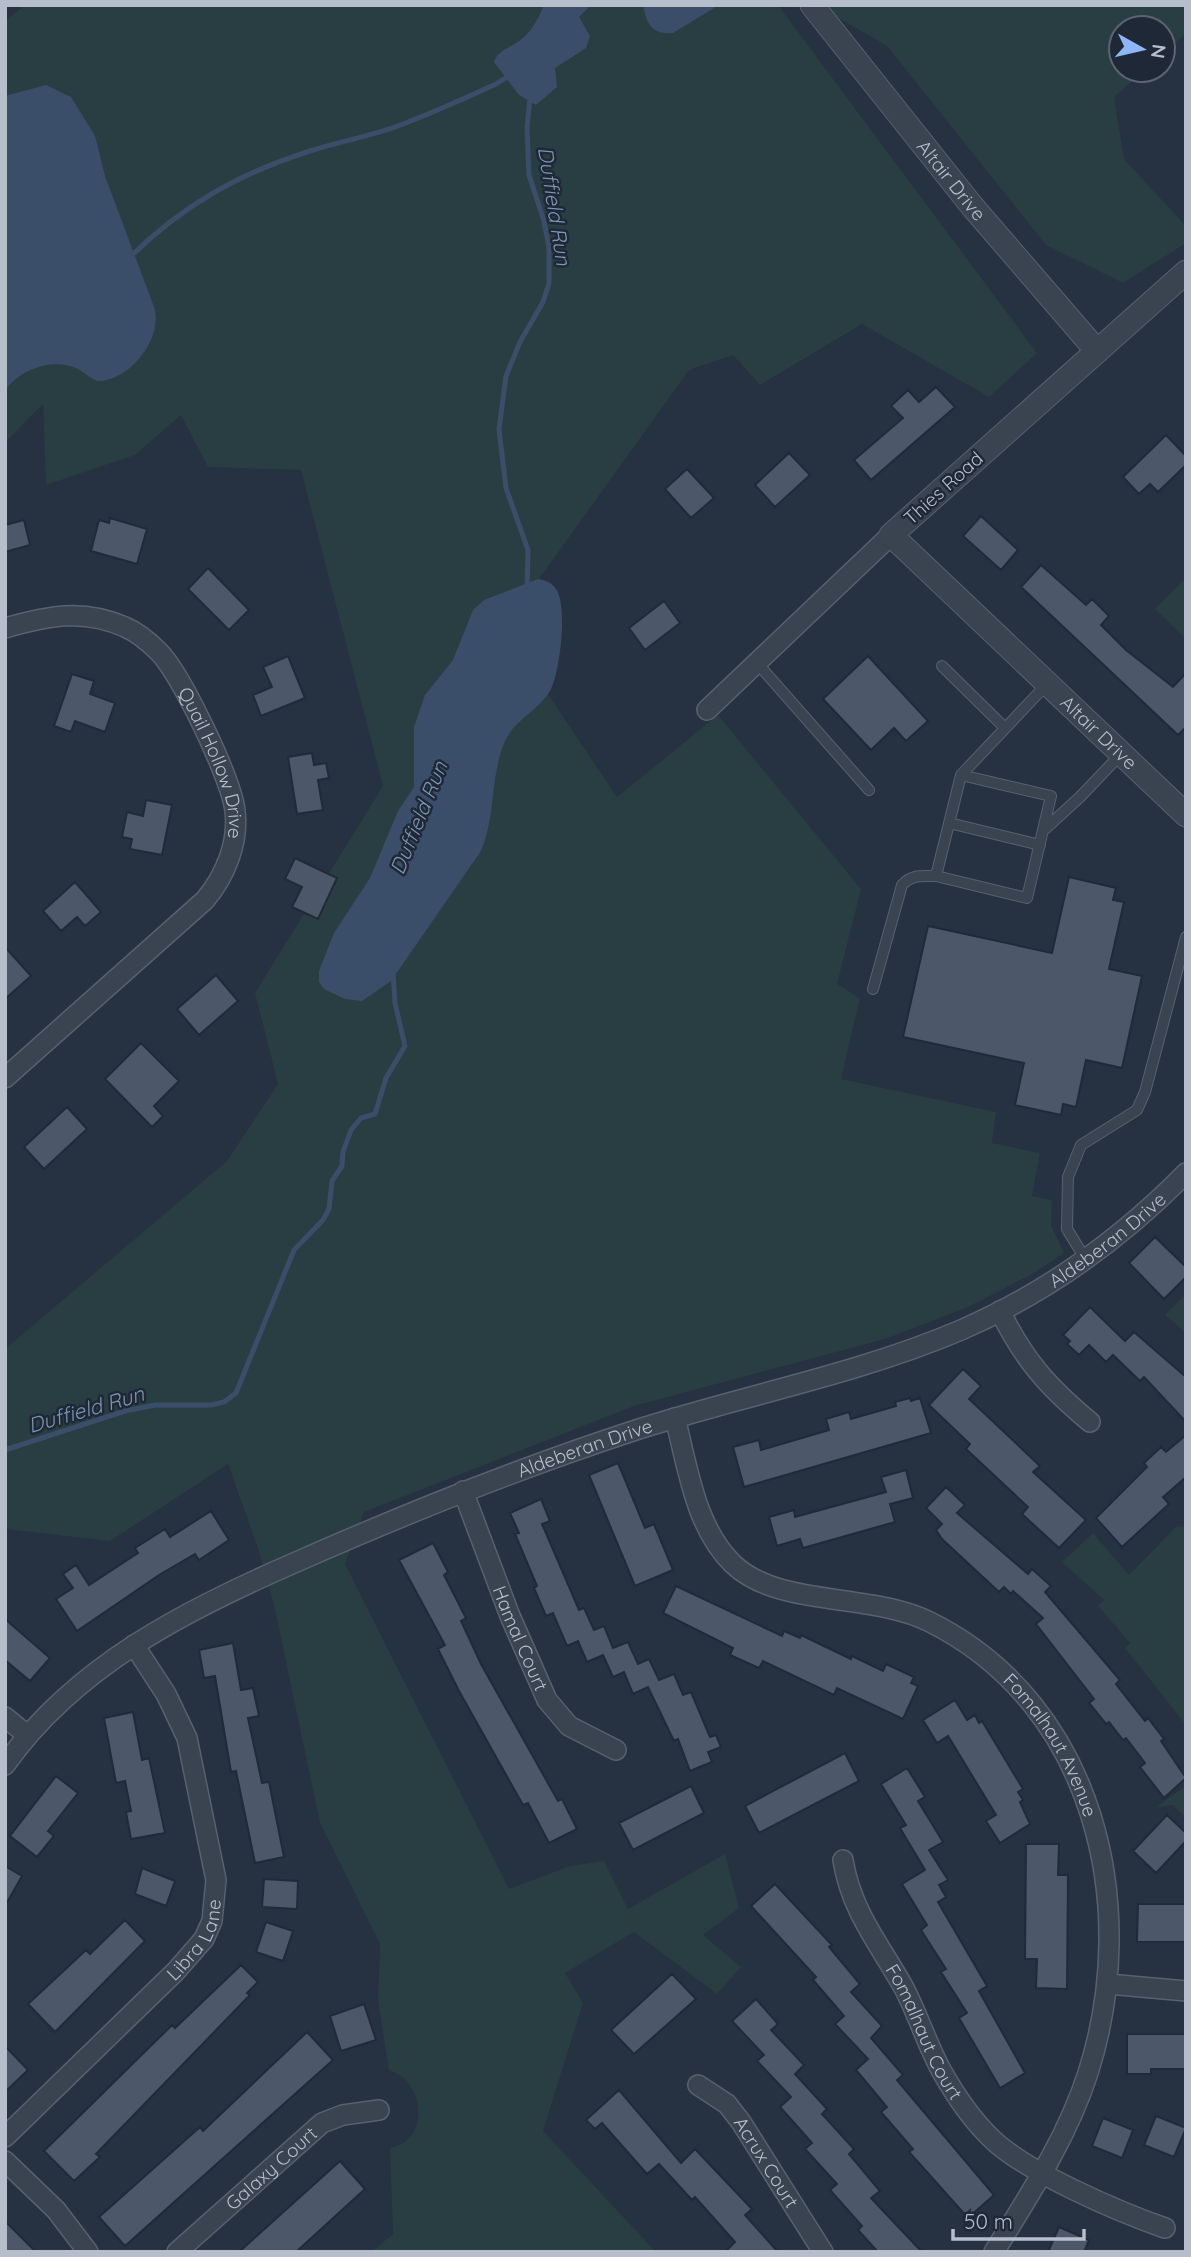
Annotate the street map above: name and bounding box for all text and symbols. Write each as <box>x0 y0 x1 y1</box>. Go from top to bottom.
north arrow <box>1107 14 1177 84</box>
text: N <box>1146 43 1172 60</box>
street label: Altair Drive <box>912 135 991 226</box>
water label: Duffield Run <box>533 145 577 268</box>
street label: Thies Road <box>898 446 988 530</box>
street label: Quail Hollow Drive <box>173 683 248 840</box>
street label: Altair Drive <box>1056 690 1142 775</box>
water label: Duffield Run <box>384 757 453 878</box>
street label: Aldeberan Drive <box>1044 1187 1171 1293</box>
water label: Duffield Run <box>25 1380 148 1438</box>
street label: Aldeberan Drive <box>514 1414 655 1483</box>
street label: Hamal Court <box>488 1582 553 1695</box>
street label: Fomalhaut Avenue <box>998 1668 1102 1820</box>
street label: Libra Lane <box>161 1898 226 1986</box>
street label: Fomalhaut Court <box>880 1959 968 2104</box>
street label: Acrux Court <box>729 2112 804 2212</box>
street label: Galaxy Court <box>220 2121 322 2215</box>
scale bar <box>953 2198 1084 2242</box>
text: 50 m <box>964 2208 1013 2234</box>

